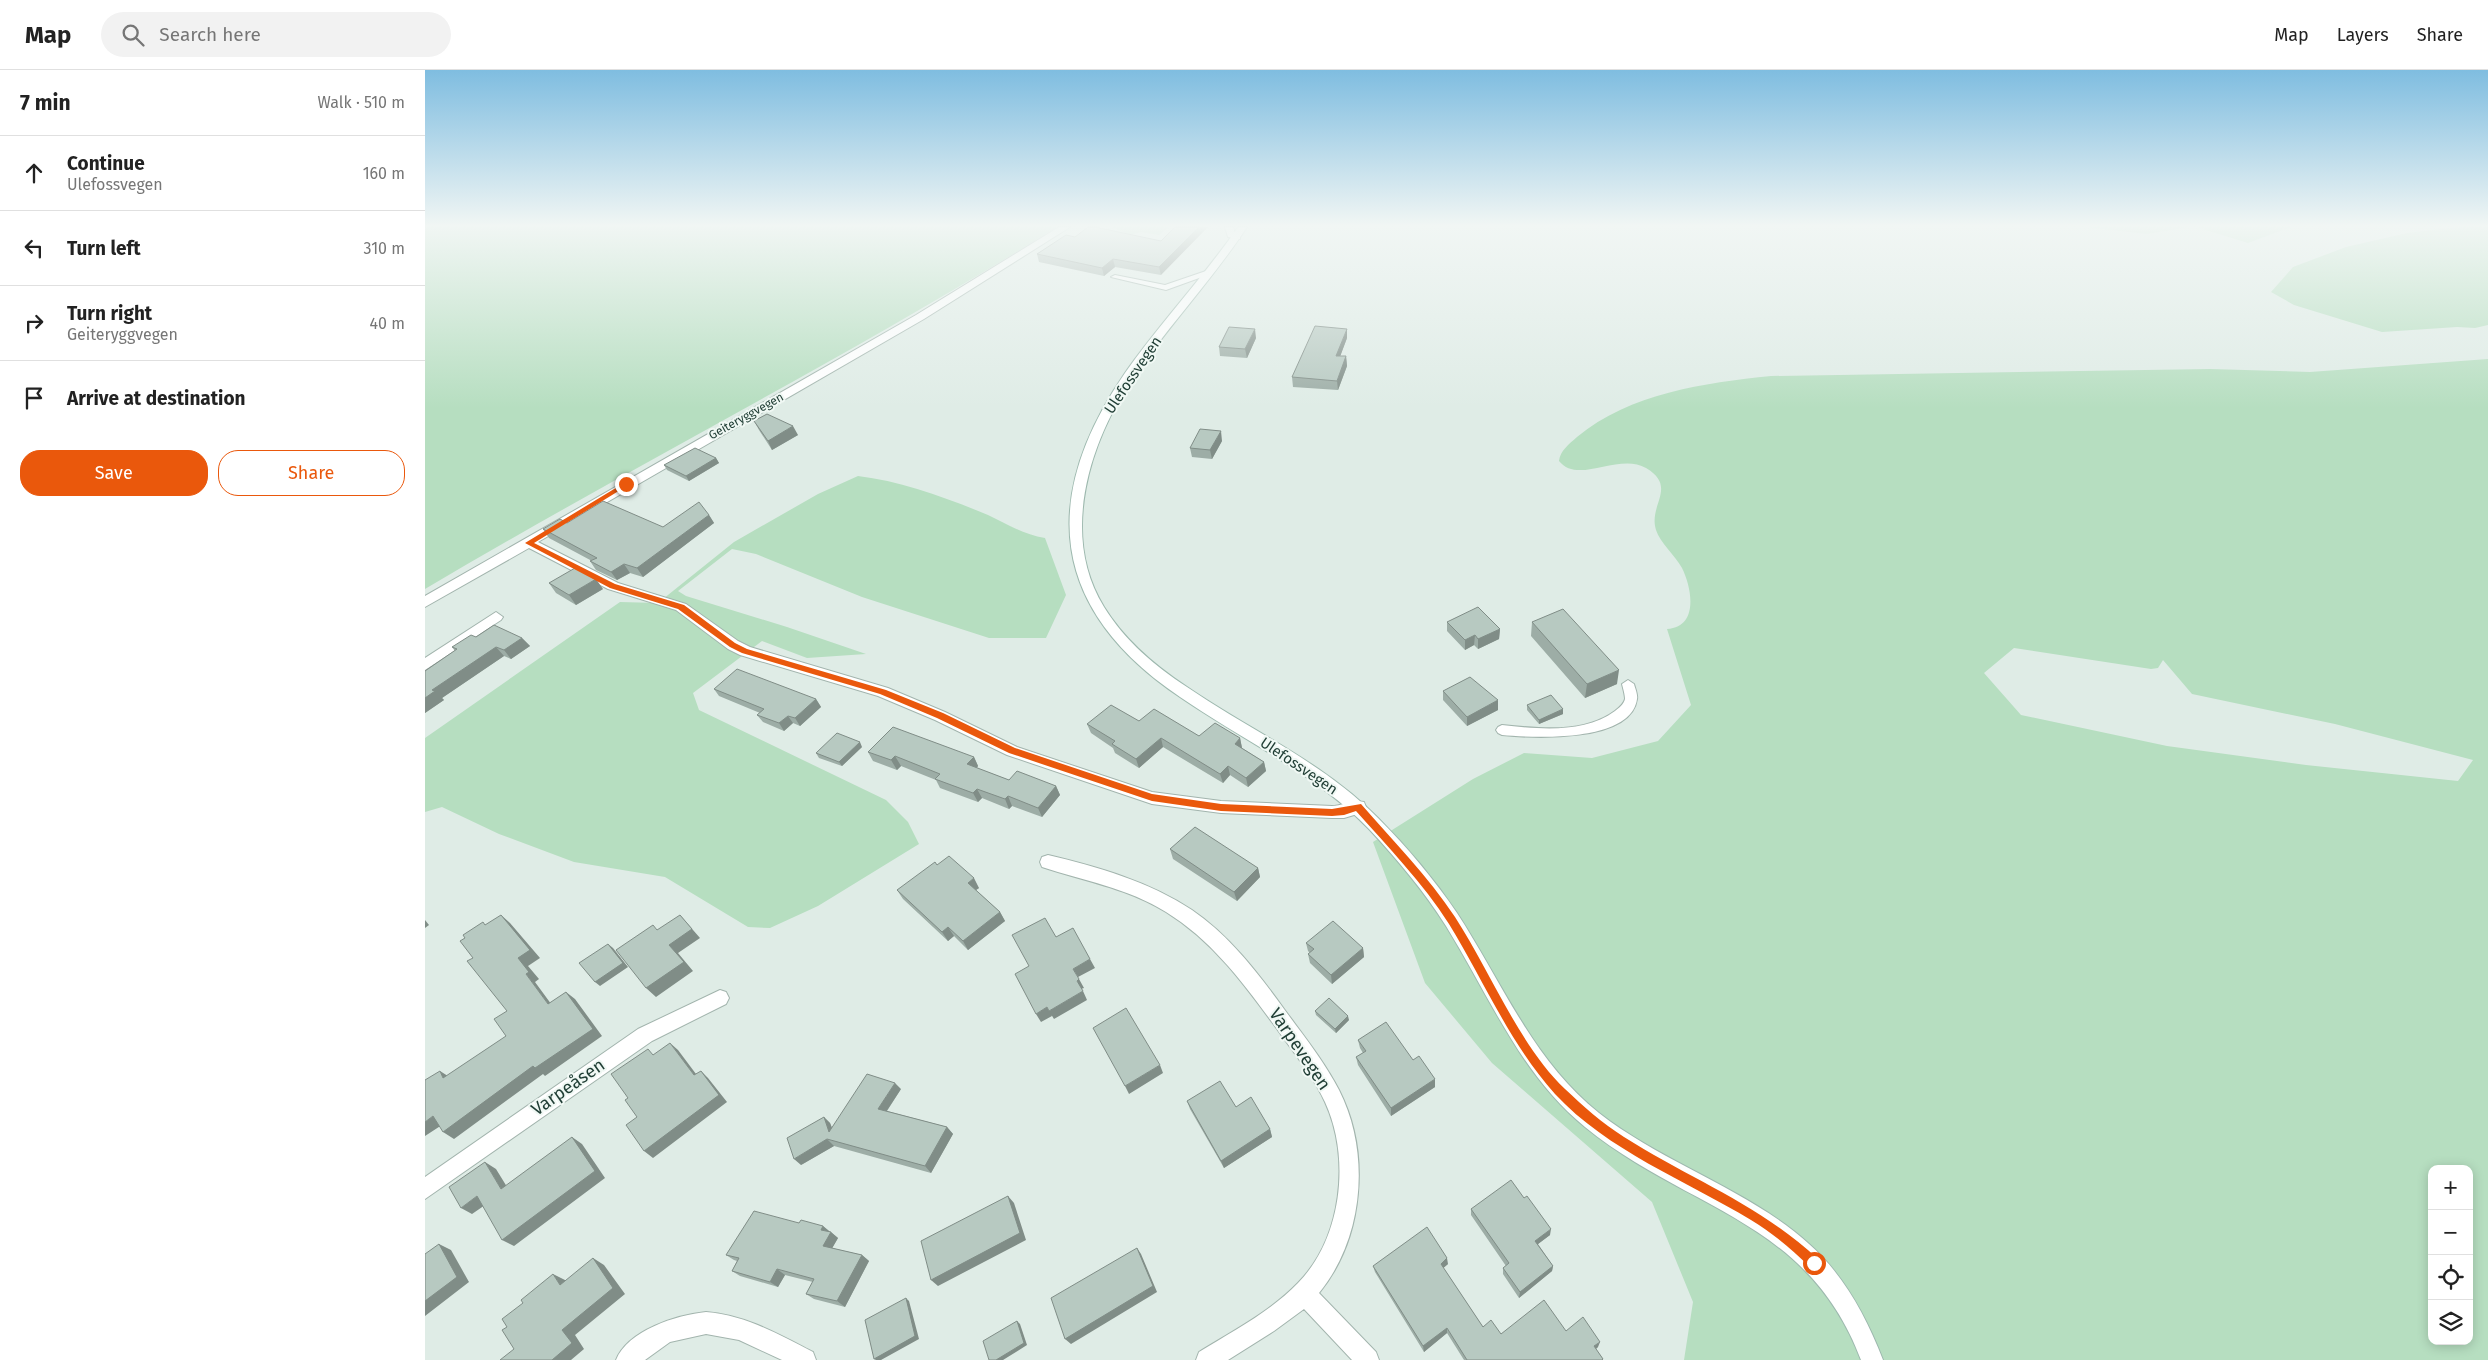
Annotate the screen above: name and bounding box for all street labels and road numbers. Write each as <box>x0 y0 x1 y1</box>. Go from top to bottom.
street label: Ulefossvegen <box>1100 333 1166 417</box>
street label: Geiteryggvegen <box>706 390 786 442</box>
street label: Ulefossvegen <box>1257 733 1341 799</box>
street label: Varpevegen <box>1264 1004 1336 1094</box>
street label: Varpeåsen <box>527 1054 609 1120</box>

